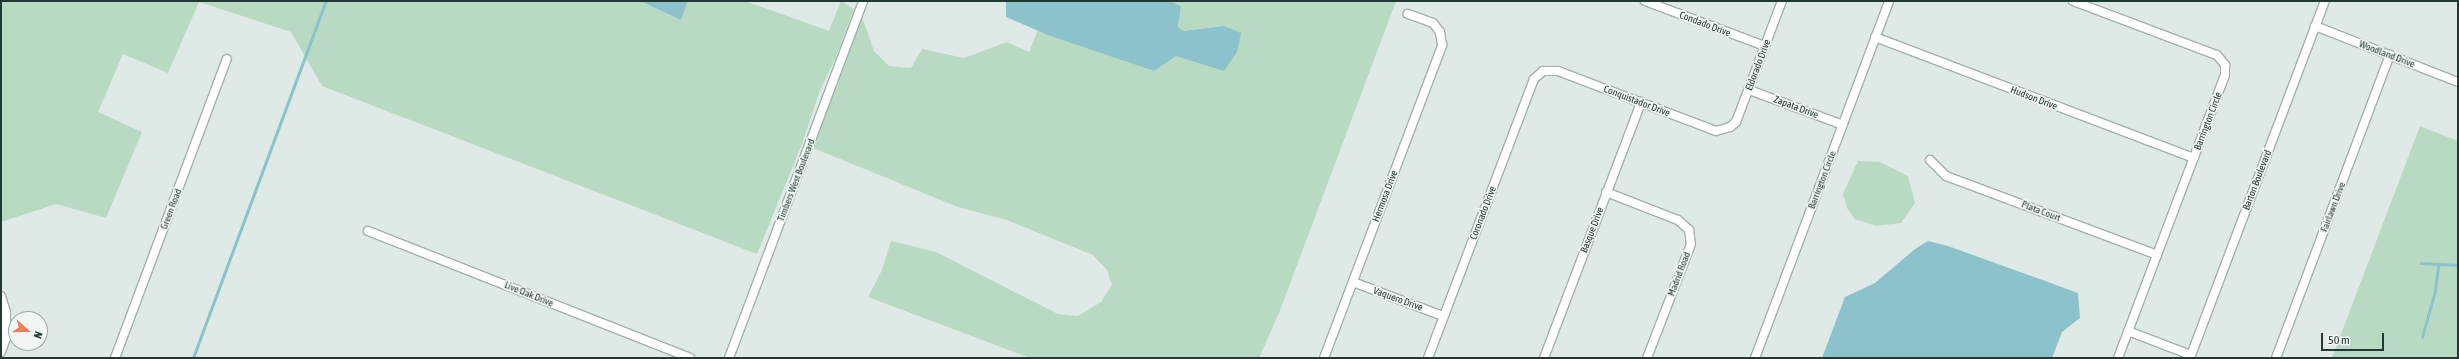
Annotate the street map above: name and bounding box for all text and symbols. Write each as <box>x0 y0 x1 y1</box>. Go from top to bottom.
street label: Condado Drive <box>1678 9 1732 39</box>
street label: Eldorado Drive <box>1743 38 1773 92</box>
street label: Woodland Drive <box>2357 38 2417 70</box>
street label: Conquistador Drive <box>1602 83 1672 119</box>
street label: Hudson Drive <box>2009 84 2059 112</box>
street label: Barrington Circle <box>2191 90 2225 152</box>
street label: Zapata Drive <box>1772 93 1820 121</box>
street label: Timbers West Boulevard <box>775 137 817 223</box>
street label: Barton Boulevard <box>2240 148 2274 212</box>
street label: Barrington Circle <box>1805 149 1839 211</box>
street label: Hermosa Drive <box>1370 169 1400 223</box>
street label: Fairlawn Drive <box>2318 180 2348 234</box>
street label: Coronado Drive <box>1467 184 1499 242</box>
street label: Green Road <box>158 187 184 231</box>
street label: Plata Court <box>2020 198 2062 224</box>
street label: Basque Drive <box>1578 206 1606 254</box>
street label: Madrid Road <box>1665 250 1693 298</box>
street label: Live Oak Drive <box>503 279 555 309</box>
street label: Vaquero Drive <box>1372 285 1424 313</box>
north arrow <box>8 311 48 351</box>
scale bar <box>2323 325 2386 351</box>
text: N <box>32 330 45 340</box>
text: 50 m <box>2328 333 2350 347</box>

